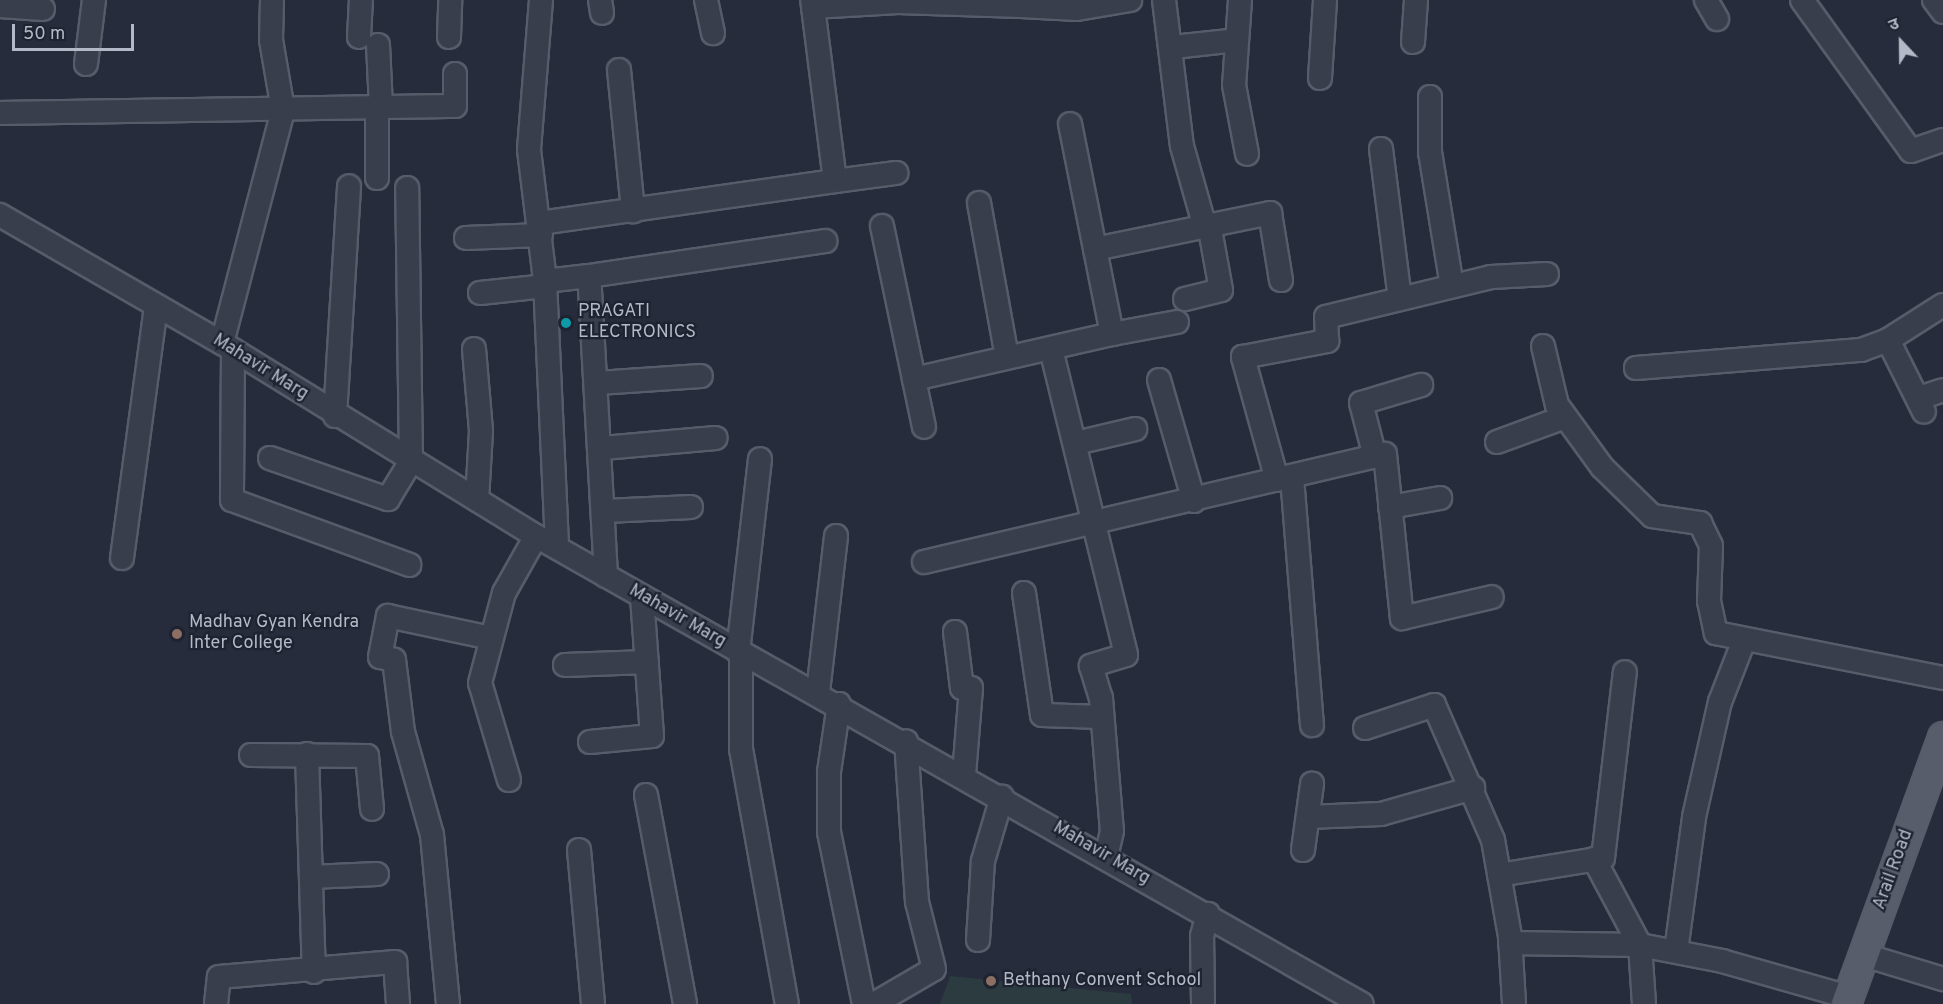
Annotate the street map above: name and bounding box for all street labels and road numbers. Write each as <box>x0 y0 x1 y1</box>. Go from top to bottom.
street label: Mahavir Marg <box>208 330 312 406</box>
street label: Mahavir Marg <box>625 581 729 653</box>
street label: Mahavir Marg <box>1049 818 1153 890</box>
street label: Arail Road <box>1870 827 1918 913</box>

